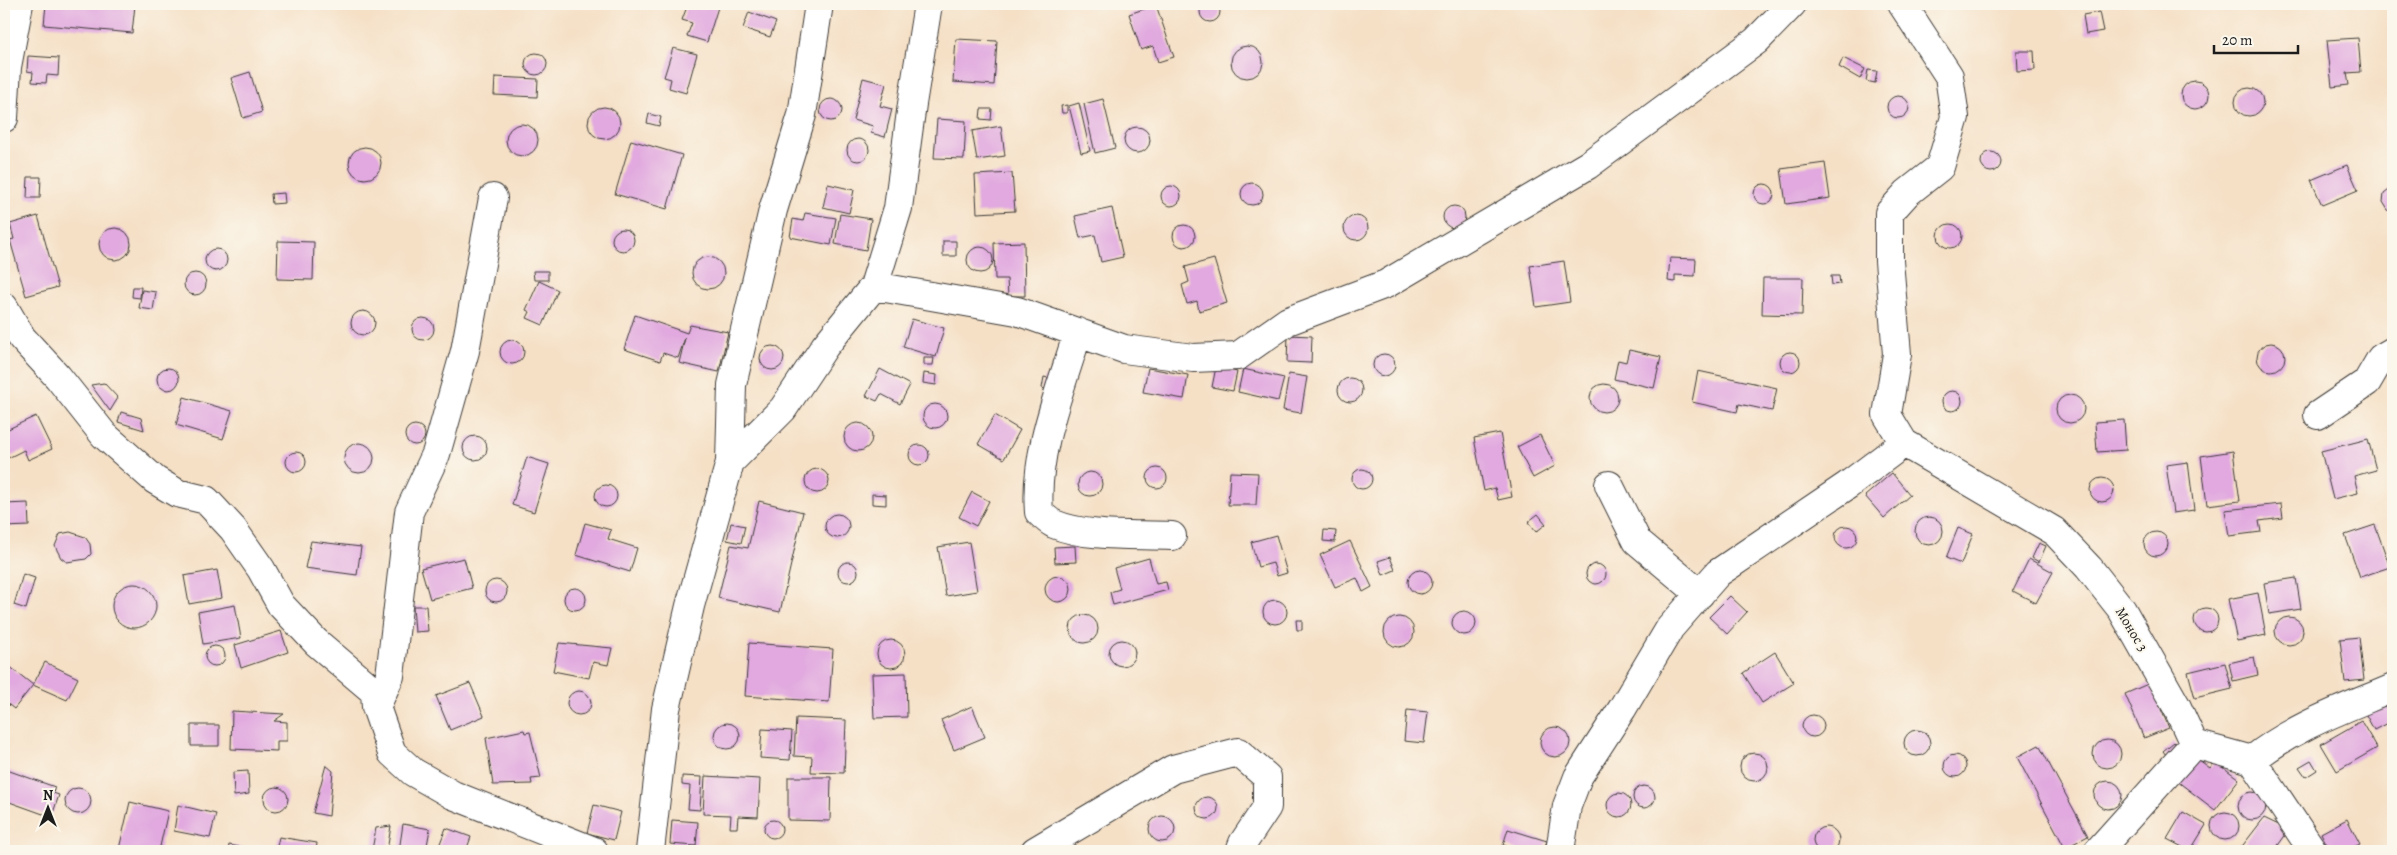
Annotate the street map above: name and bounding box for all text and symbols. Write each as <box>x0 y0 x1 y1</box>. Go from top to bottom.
scale bar <box>2214 22 2298 54</box>
text: 20 m <box>2222 30 2253 50</box>
street label: Монос 3 <box>2111 604 2152 655</box>
north arrow <box>22 782 72 832</box>
text: N <box>43 786 53 805</box>

